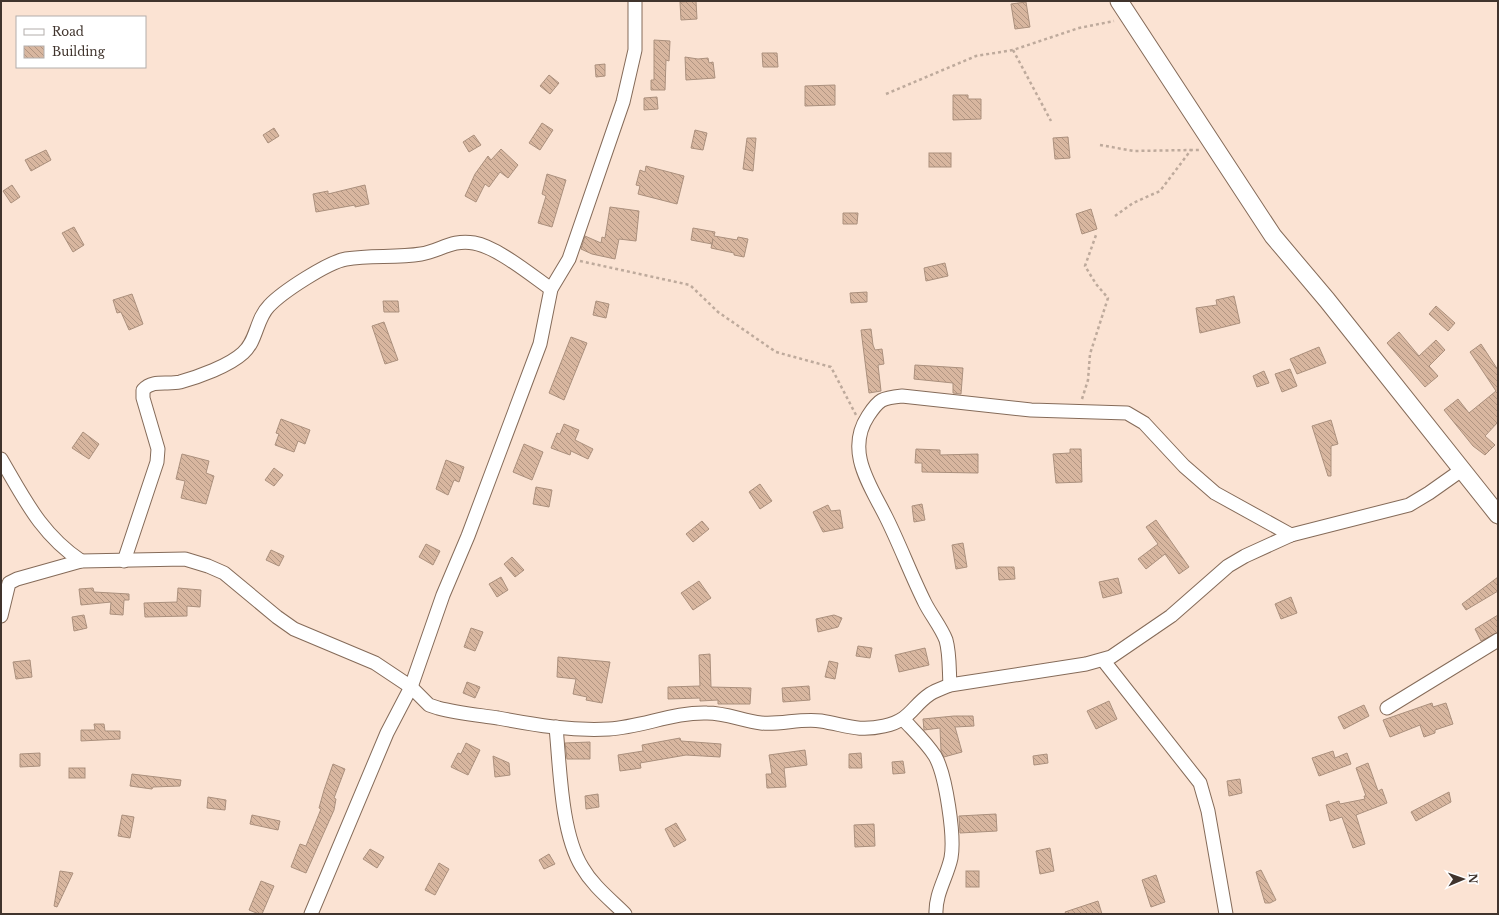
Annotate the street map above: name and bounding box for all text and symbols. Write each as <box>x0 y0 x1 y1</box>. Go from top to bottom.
legend <box>16 16 146 68</box>
text: Road <box>52 24 84 39</box>
text: Building <box>52 44 106 59</box>
north arrow <box>1443 859 1483 899</box>
text: N <box>1466 873 1480 885</box>

